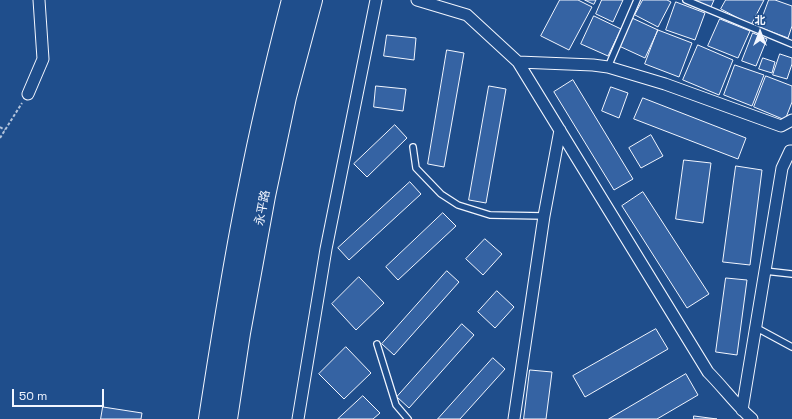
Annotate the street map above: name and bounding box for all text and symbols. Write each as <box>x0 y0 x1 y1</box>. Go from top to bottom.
north arrow <box>740 12 780 52</box>
text: 北 <box>755 13 766 27</box>
street label: 永平路 <box>252 189 274 227</box>
scale bar <box>14 381 106 407</box>
text: 50 m <box>19 388 47 404</box>

